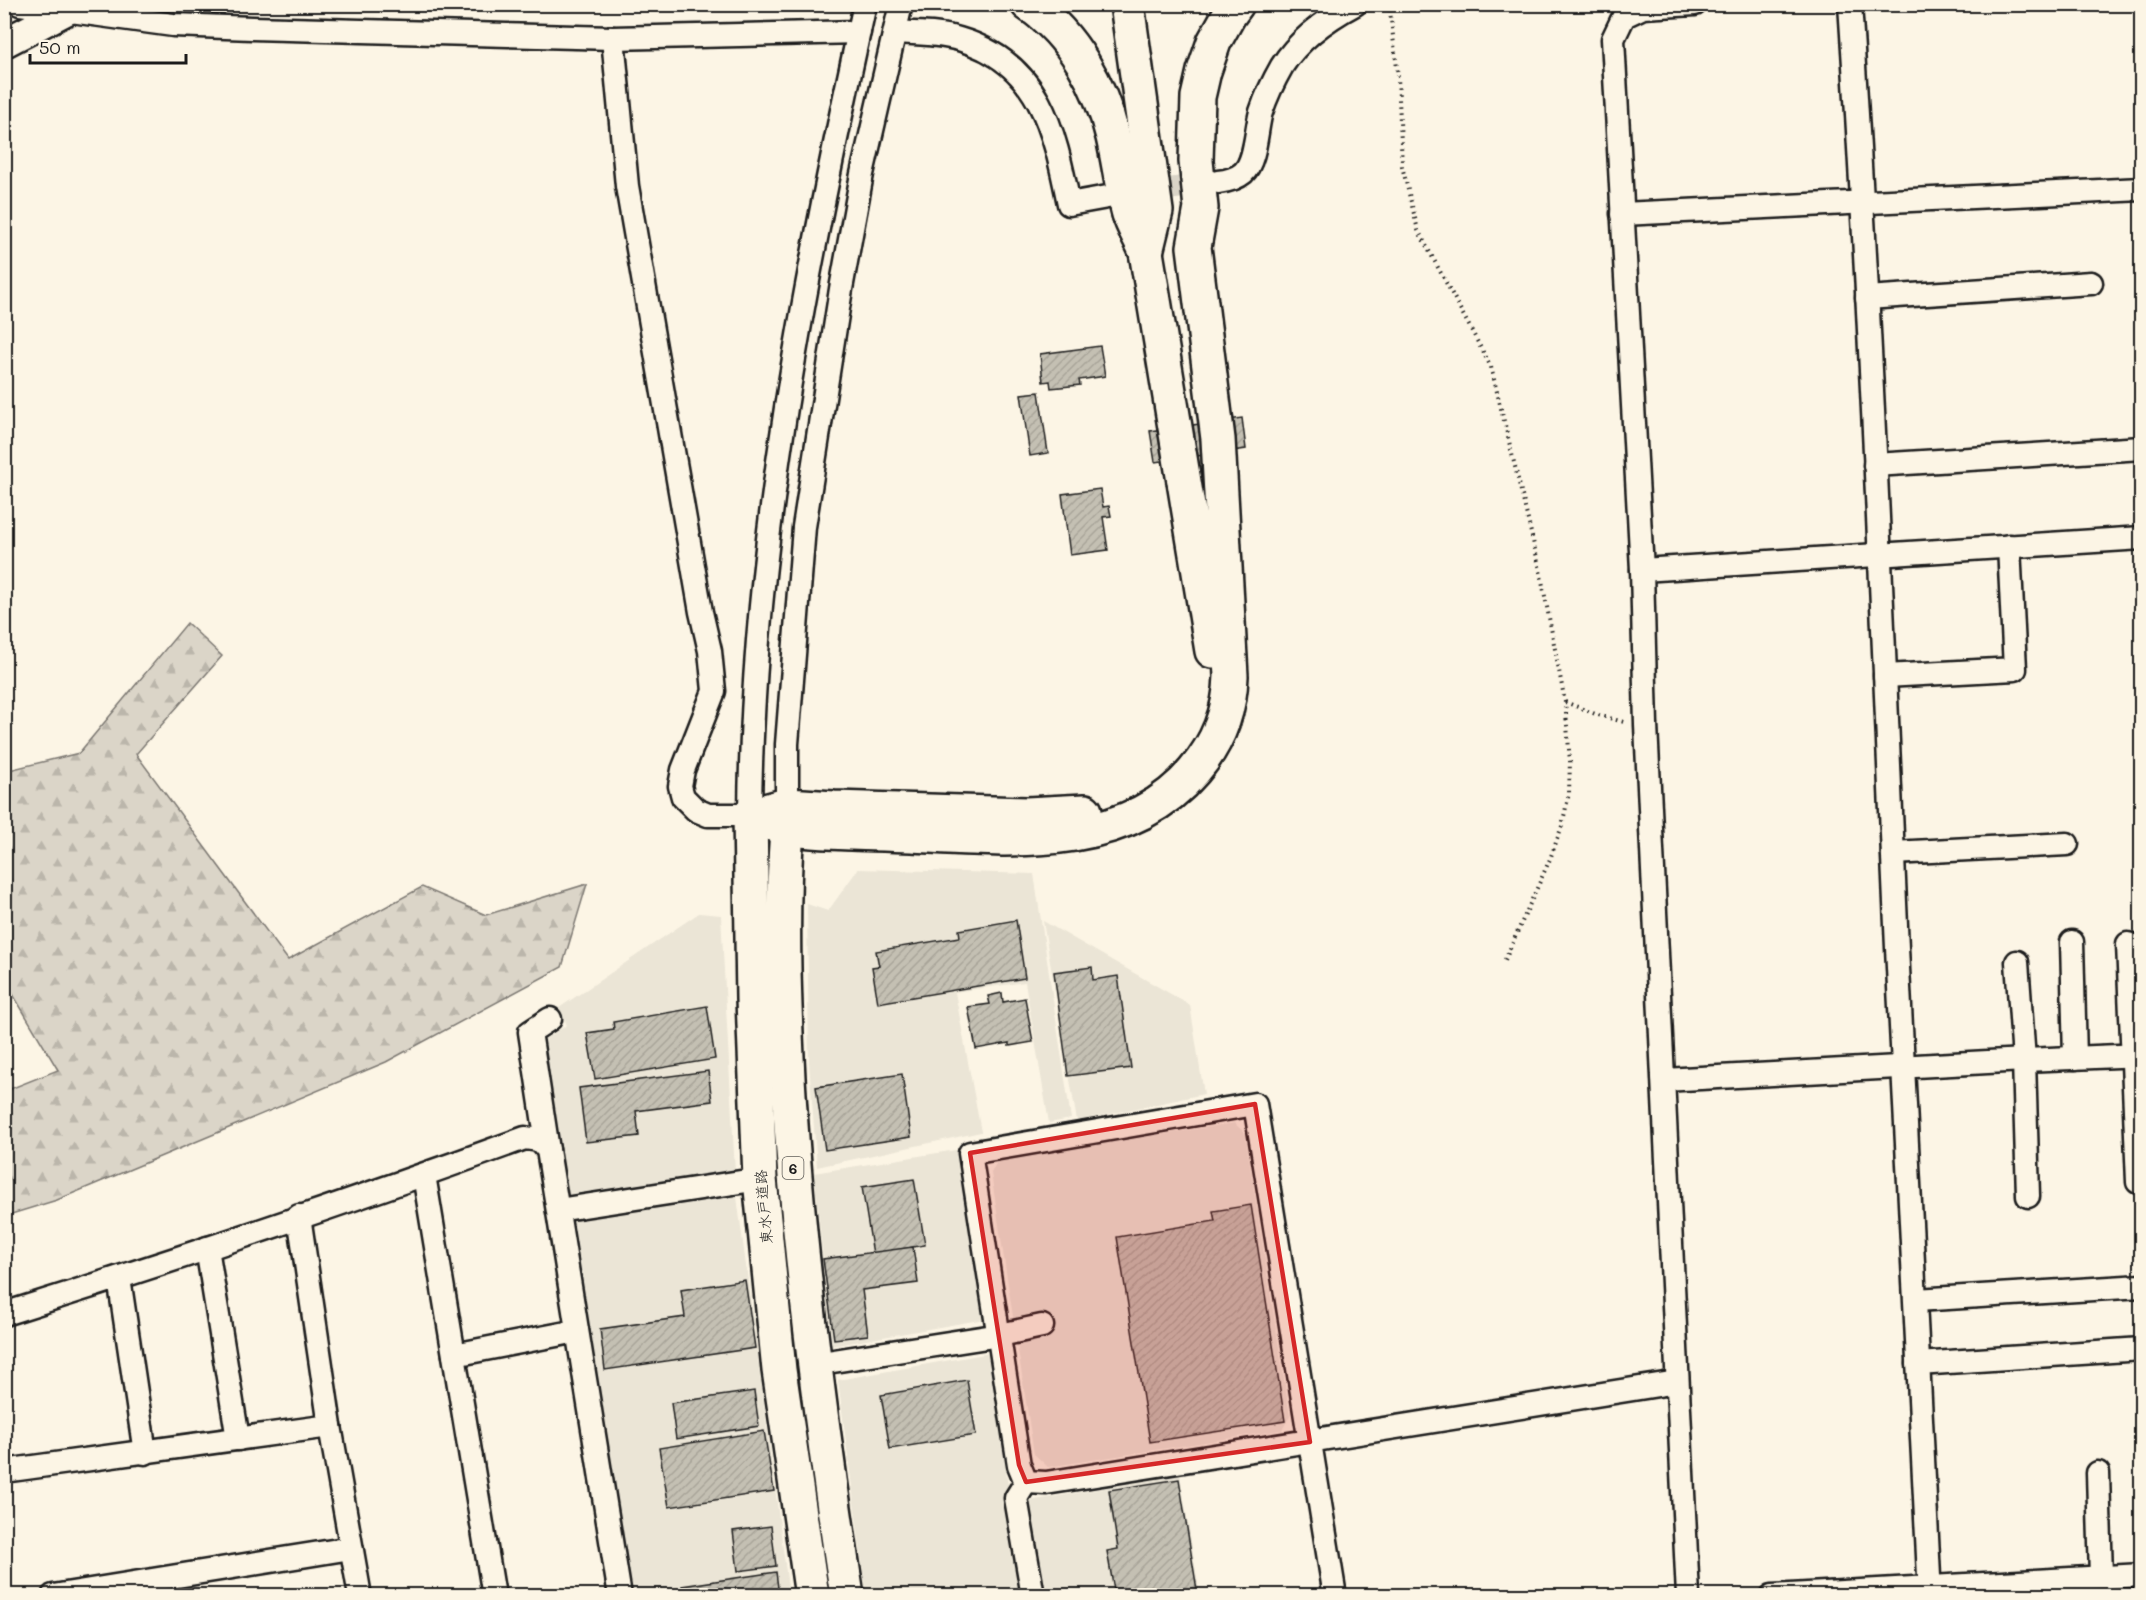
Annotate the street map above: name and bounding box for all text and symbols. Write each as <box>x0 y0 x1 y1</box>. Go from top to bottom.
scale bar <box>30 27 186 65</box>
text: 50 m <box>39 35 81 59</box>
road number: 6 <box>782 1157 804 1179</box>
street label: 東水戸道路 <box>750 1169 776 1245</box>

